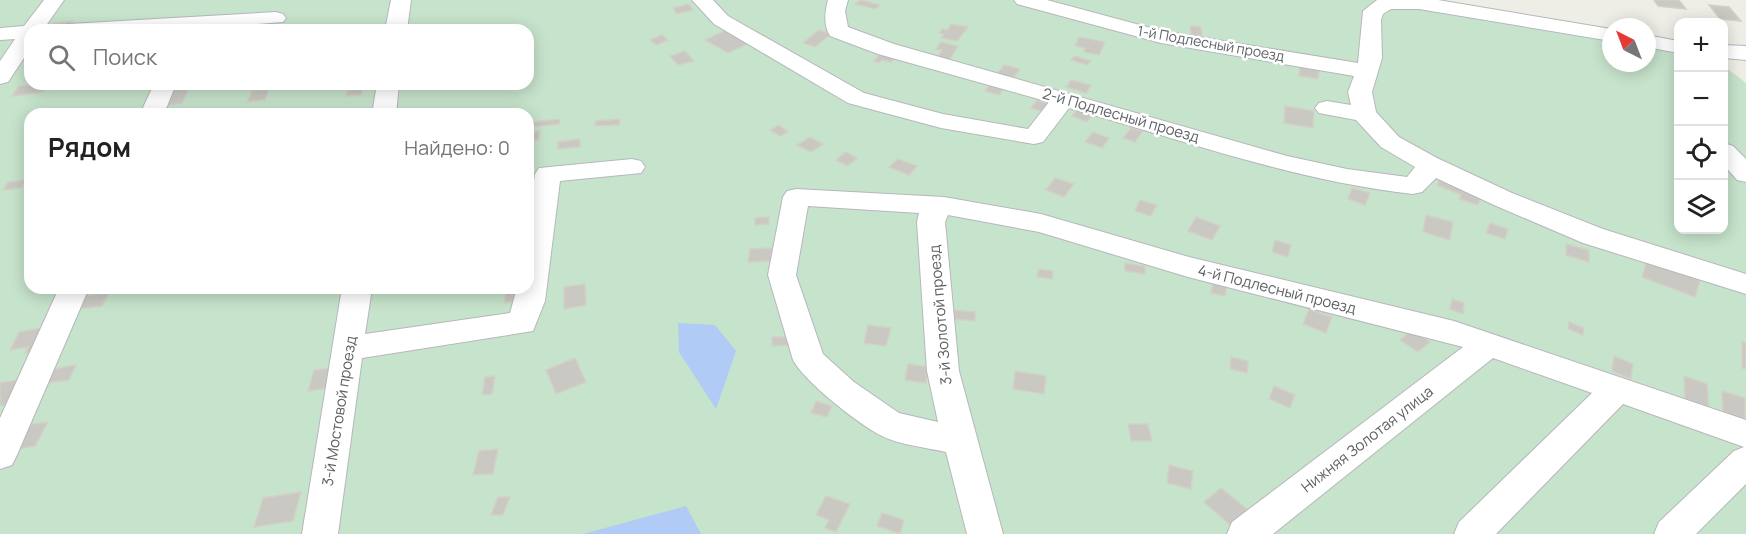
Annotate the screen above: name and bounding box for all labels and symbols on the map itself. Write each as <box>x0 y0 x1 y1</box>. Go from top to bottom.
north arrow <box>1602 18 1656 72</box>
street label: 1-й Подлесный проезд <box>1136 21 1286 65</box>
street label: 2-й Подлесный проезд <box>1040 83 1202 147</box>
street label: 3-й Золотой проезд <box>923 244 957 386</box>
street label: 4-й Подлесный проезд <box>1196 259 1358 319</box>
street label: 3-й Мостовой проезд <box>317 334 361 488</box>
street label: Нижняя Золотая улица <box>1297 381 1437 497</box>

